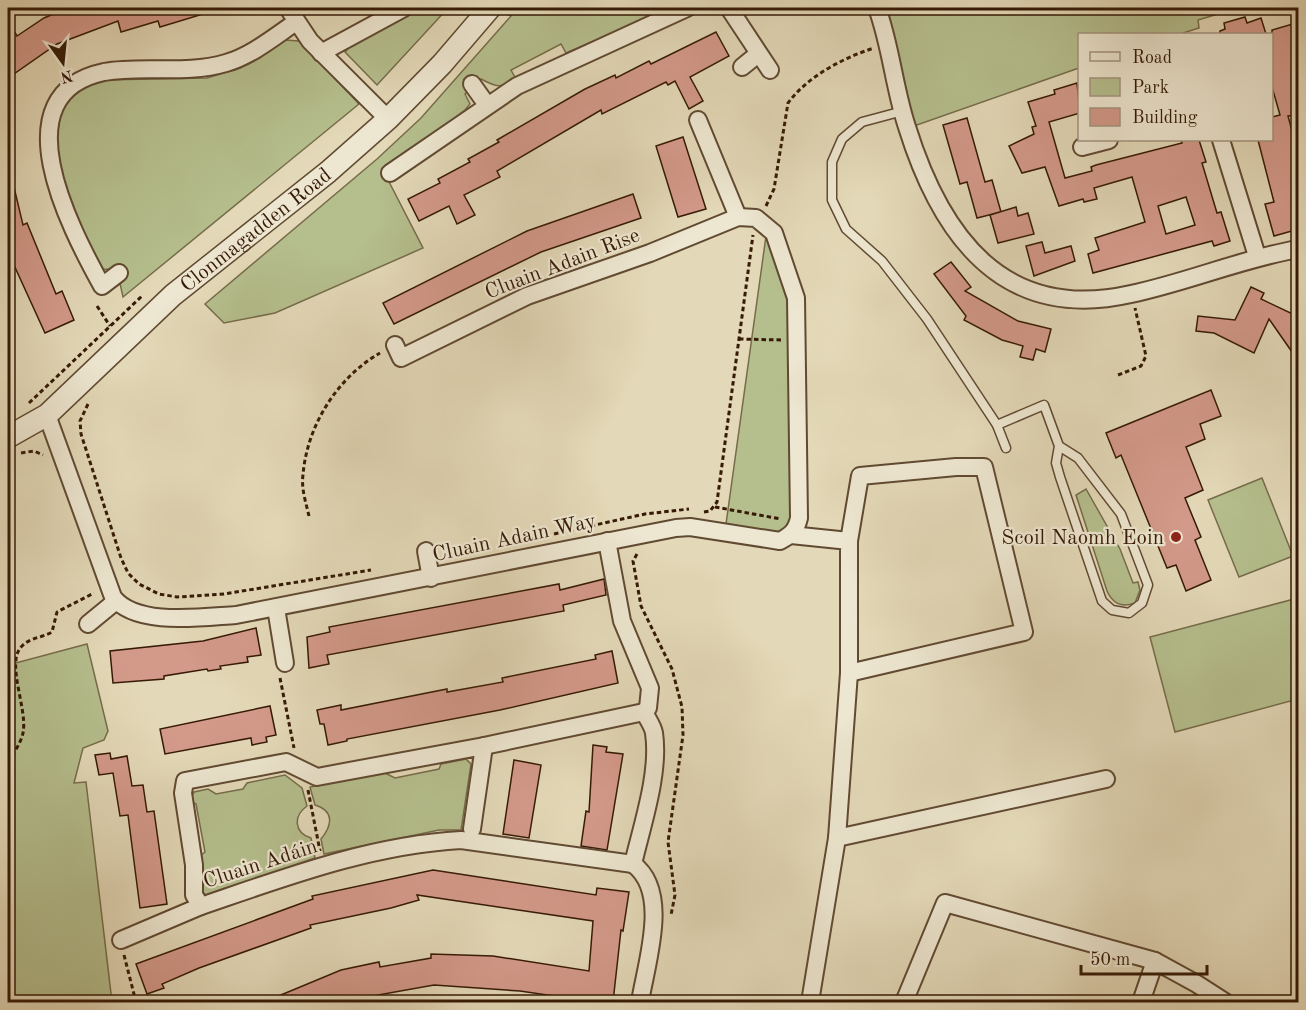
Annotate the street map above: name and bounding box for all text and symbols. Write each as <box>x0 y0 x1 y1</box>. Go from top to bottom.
north arrow <box>33 33 93 93</box>
legend <box>1078 33 1273 141</box>
text: Road <box>1132 49 1172 67</box>
text: N <box>58 66 74 85</box>
text: Park <box>1132 79 1169 97</box>
text: Building <box>1132 109 1198 127</box>
street label: Clonmagadden Road <box>177 165 336 297</box>
street label: Cluain Adain Rise <box>482 225 643 304</box>
street label: Cluain Adain Way <box>431 511 598 566</box>
place label: Scoil Naomh Eoin <box>1001 528 1164 549</box>
marker: Scoil Naomh Eoin <box>1169 530 1183 544</box>
street label: Cluain Adáin <box>201 836 320 893</box>
scale bar <box>1081 938 1207 976</box>
text: 50 m <box>1090 951 1130 969</box>

